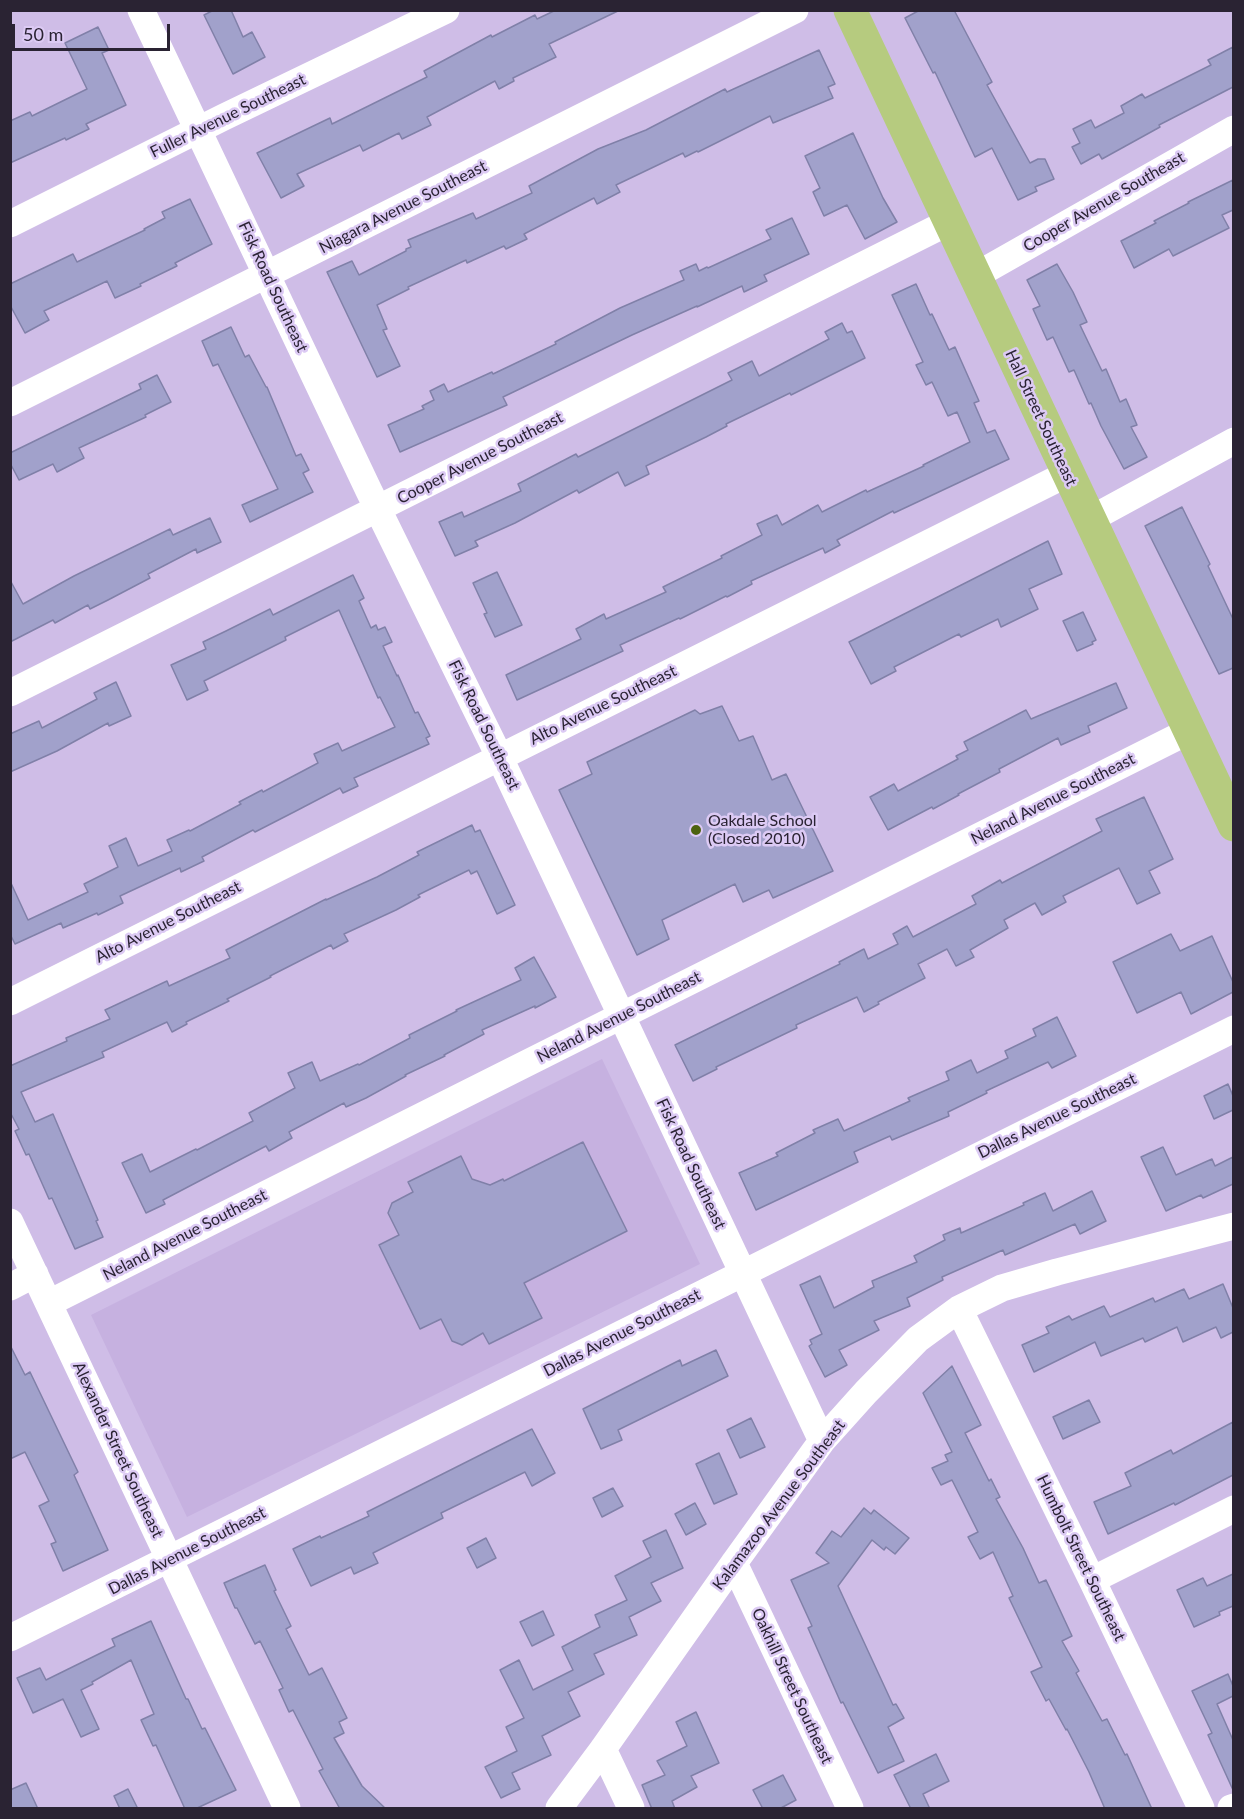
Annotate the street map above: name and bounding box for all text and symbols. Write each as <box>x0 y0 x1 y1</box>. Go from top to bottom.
scale bar <box>15 12 172 50</box>
text: 50 m <box>23 23 63 45</box>
street label: Fuller Avenue Southeast <box>147 70 309 162</box>
street label: Cooper Avenue Southeast <box>1020 148 1188 256</box>
street label: Niagara Avenue Southeast <box>316 156 490 258</box>
street label: Fisk Road Southeast <box>234 219 312 355</box>
street label: Hall Street Southeast <box>1001 347 1081 489</box>
street label: Cooper Avenue Southeast <box>394 408 566 508</box>
street label: Fisk Road Southeast <box>444 657 524 793</box>
street label: Alto Avenue Southeast <box>527 661 679 749</box>
street label: Neland Avenue Southeast <box>968 749 1138 849</box>
place label: Oakdale School (Closed 2010) <box>708 811 817 849</box>
marker: Oakdale School (Closed 2010) <box>689 823 703 837</box>
street label: Alto Avenue Southeast <box>92 877 244 967</box>
street label: Neland Avenue Southeast <box>534 967 704 1067</box>
street label: Dallas Avenue Southeast <box>975 1069 1139 1163</box>
street label: Fisk Road Southeast <box>652 1096 730 1232</box>
street label: Neland Avenue Southeast <box>100 1185 270 1285</box>
street label: Dallas Avenue Southeast <box>540 1285 704 1381</box>
street label: Alexander Street Southeast <box>69 1359 167 1541</box>
street label: Kalamazoo Avenue Southeast <box>709 1416 849 1594</box>
street label: Humbolt Street Southeast <box>1032 1472 1130 1644</box>
street label: Dallas Avenue Southeast <box>105 1503 269 1599</box>
street label: Oakhill Street Southeast <box>747 1605 837 1767</box>

